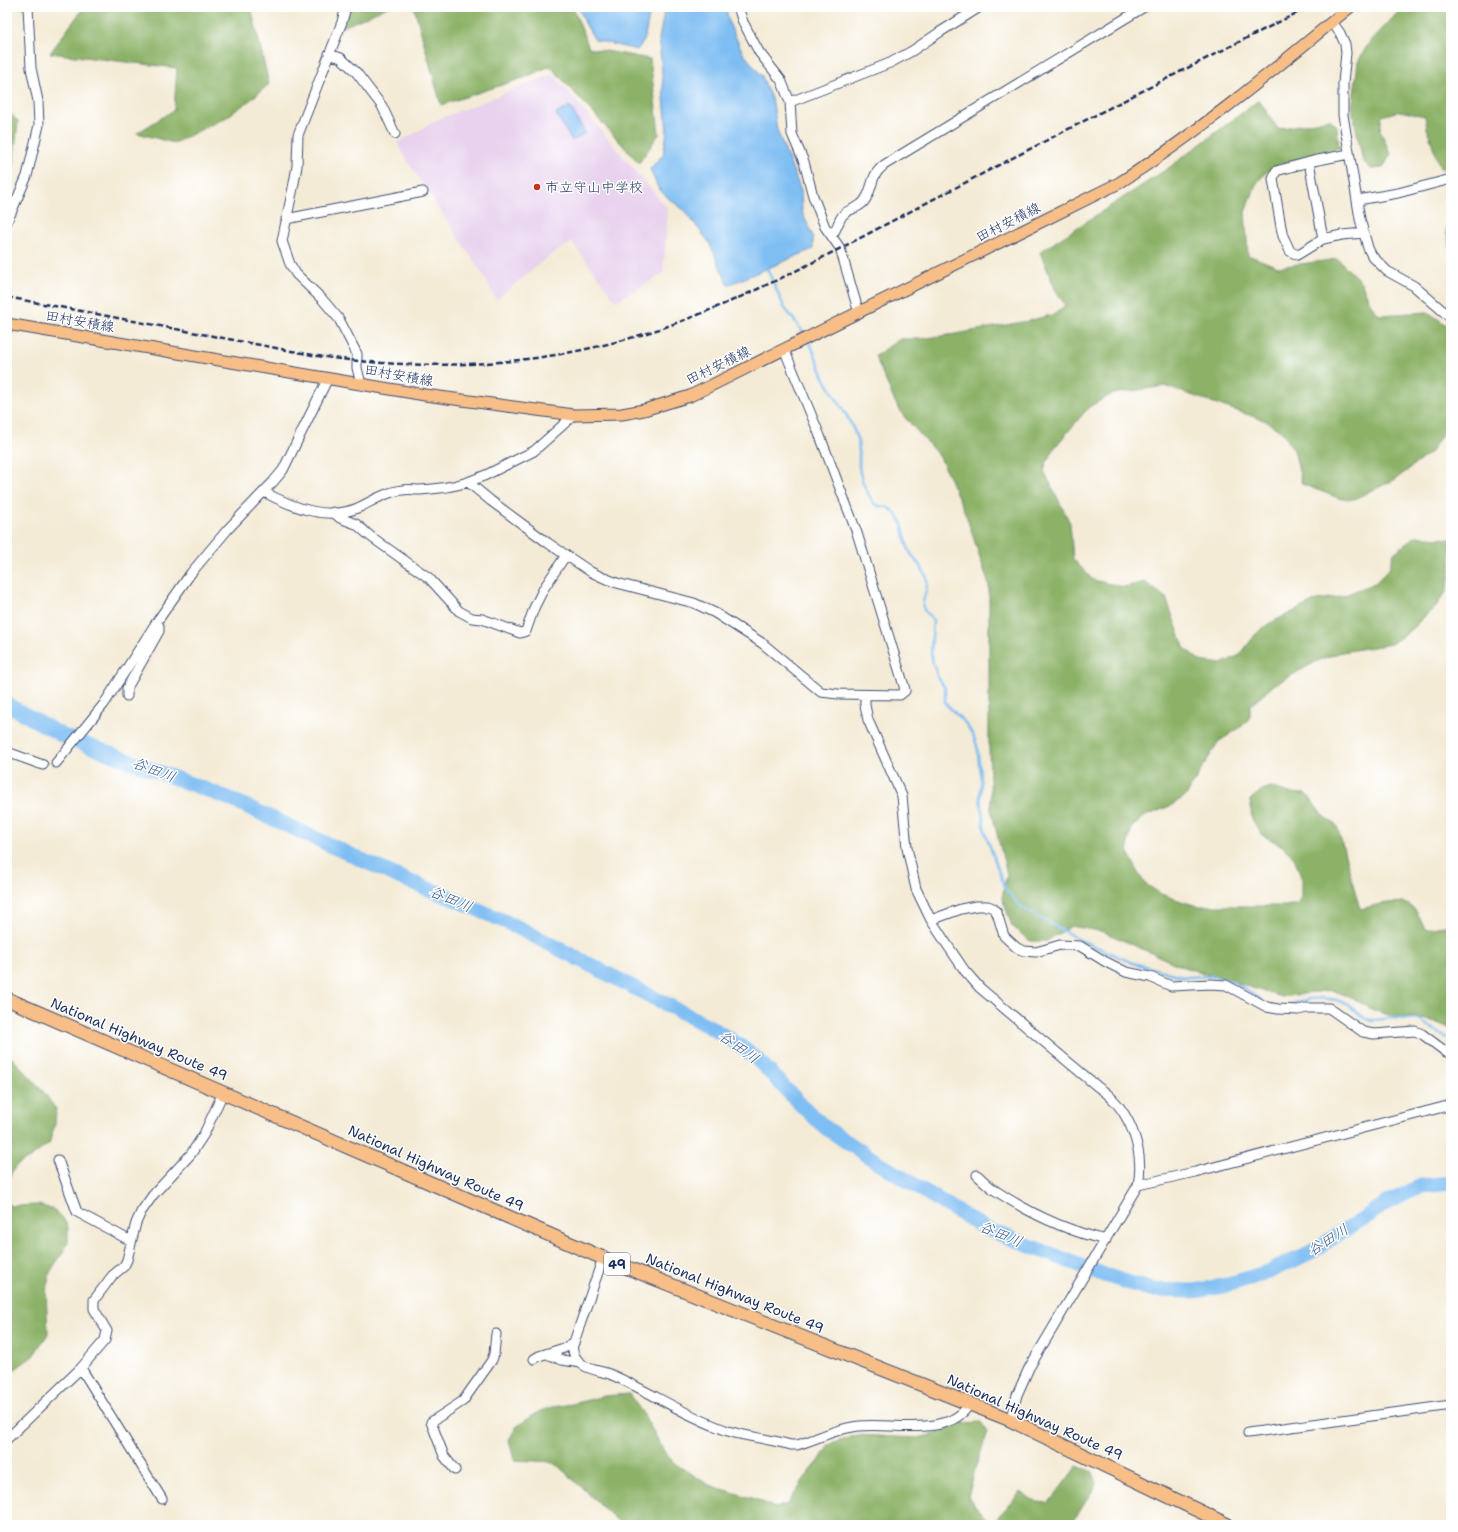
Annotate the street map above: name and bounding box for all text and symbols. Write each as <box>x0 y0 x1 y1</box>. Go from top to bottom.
place label: 市立守山中学校 <box>545 178 643 196</box>
marker: 市立守山中学校 <box>532 182 542 192</box>
street label: 田村安積線 <box>973 198 1043 246</box>
street label: 田村安積線 <box>44 306 116 336</box>
street label: 田村安積線 <box>683 342 753 388</box>
street label: 田村安積線 <box>363 360 435 390</box>
water label: 谷田川 <box>129 753 179 787</box>
water label: 谷田川 <box>426 881 476 917</box>
street label: National Highway Route 49 <box>48 994 230 1084</box>
water label: 谷田川 <box>715 1026 763 1068</box>
street label: National Highway Route 49 <box>345 1121 527 1215</box>
water label: 谷田川 <box>976 1216 1026 1252</box>
water label: 谷田川 <box>1304 1220 1352 1260</box>
street label: National Highway Route 49 <box>643 1249 827 1337</box>
road number: 49 <box>604 1253 630 1275</box>
street label: National Highway Route 49 <box>944 1370 1126 1464</box>

